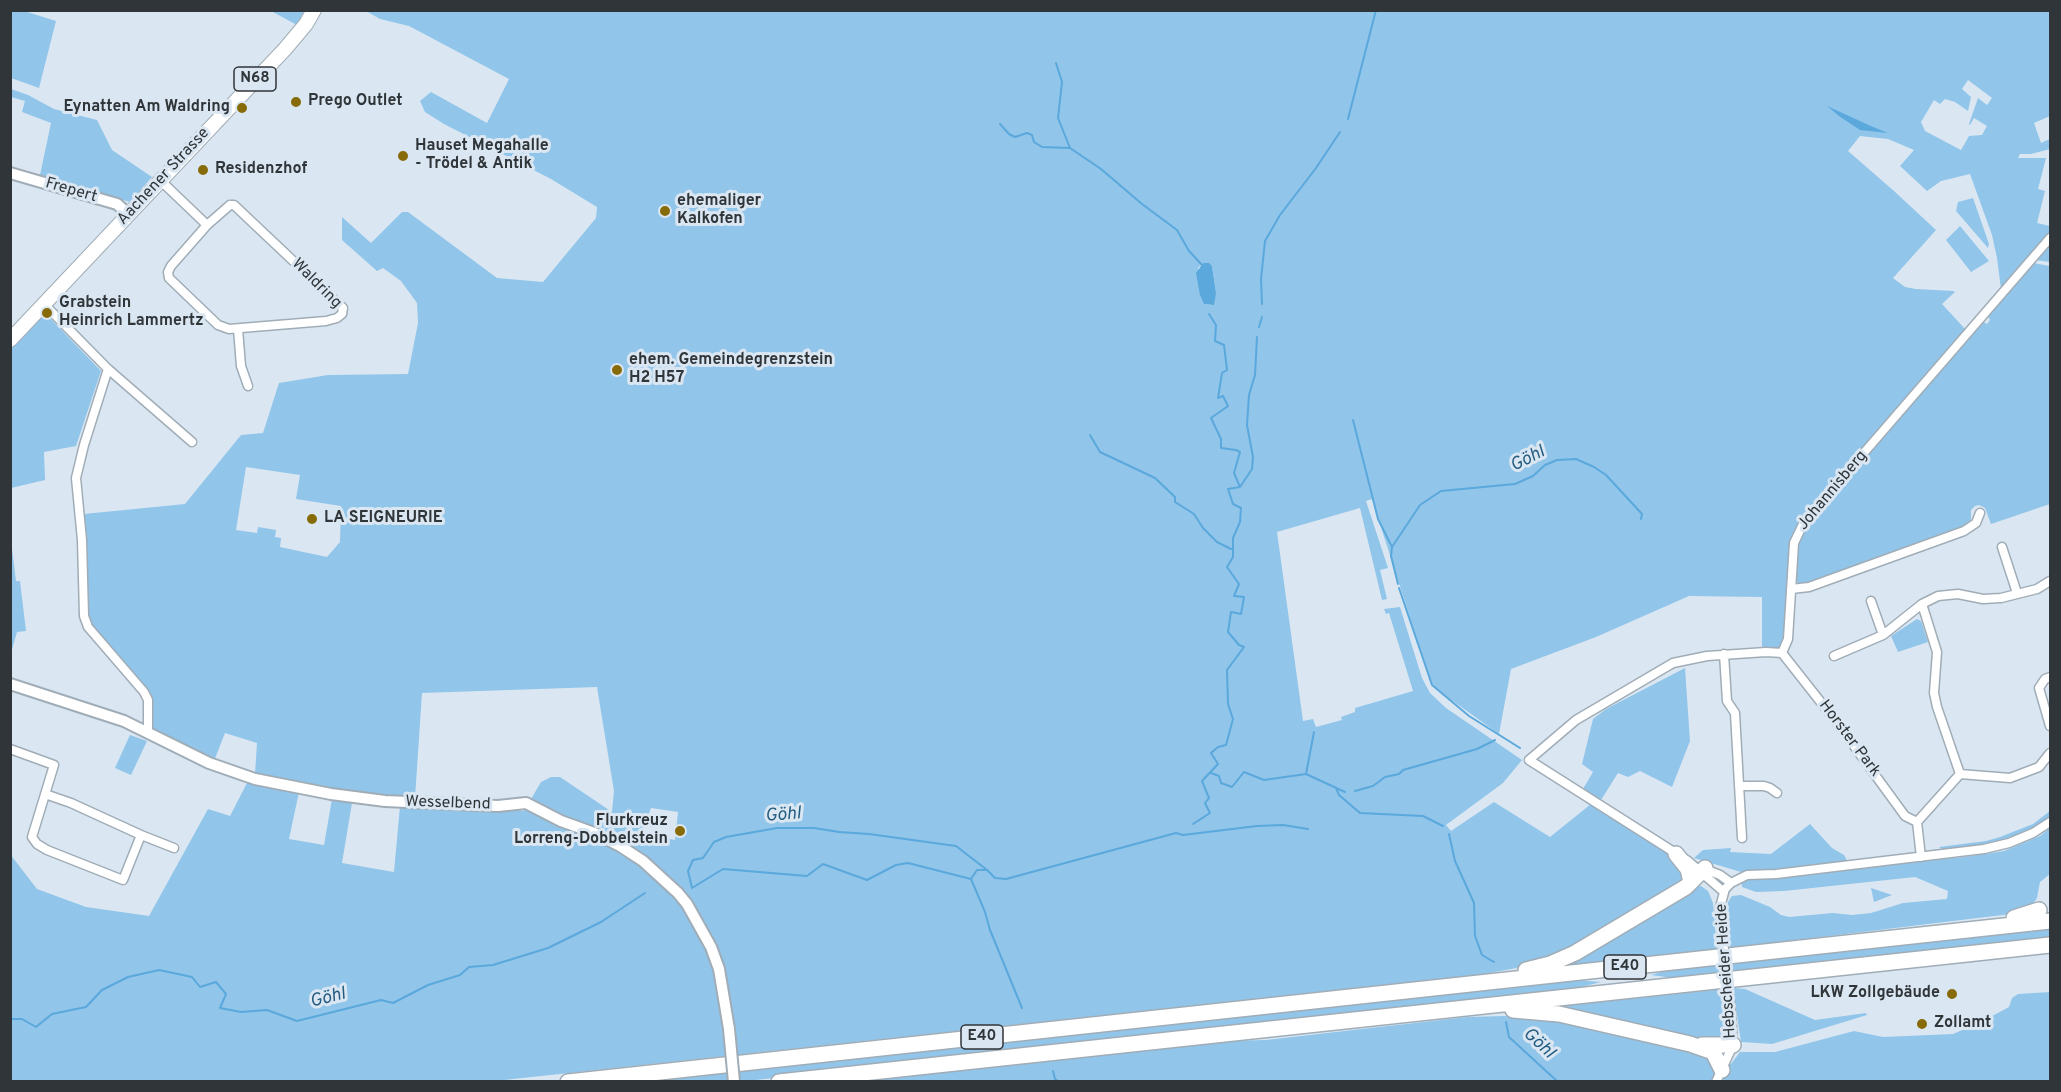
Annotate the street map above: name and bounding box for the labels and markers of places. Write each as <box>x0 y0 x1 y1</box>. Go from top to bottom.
place label: Prego Outlet <box>308 92 403 112</box>
marker: Prego Outlet <box>289 95 303 109</box>
place label: Eynatten Am Waldring <box>63 98 230 118</box>
marker: Eynatten Am Waldring <box>235 101 249 115</box>
place label: Hauset Megahalle - Trödel & Antik <box>415 137 549 175</box>
marker: Hauset Megahalle - Trödel & Antik <box>396 149 410 163</box>
place label: Residenzhof <box>215 160 307 180</box>
marker: Residenzhof <box>196 163 210 177</box>
place label: ehemaliger Kalkofen <box>677 192 761 230</box>
marker: ehemaliger Kalkofen <box>658 204 672 218</box>
place label: Grabstein Heinrich Lammertz <box>59 294 204 332</box>
marker: Grabstein Heinrich Lammertz <box>40 306 54 320</box>
place label: ehem. Gemeindegrenzstein H2 H57 <box>629 351 833 389</box>
marker: ehem. Gemeindegrenzstein H2 H57 <box>610 363 624 377</box>
place label: LA SEIGNEURIE <box>324 509 443 529</box>
marker: LA SEIGNEURIE <box>305 512 319 526</box>
place label: Flurkreuz Lorreng-Dobbelstein <box>514 812 668 850</box>
marker: Flurkreuz Lorreng-Dobbelstein <box>673 824 687 838</box>
place label: LKW Zollgebäude <box>1811 984 1940 1004</box>
marker: LKW Zollgebäude <box>1945 987 1959 1001</box>
place label: Zollamt <box>1934 1014 1991 1034</box>
marker: Zollamt <box>1915 1017 1929 1031</box>

